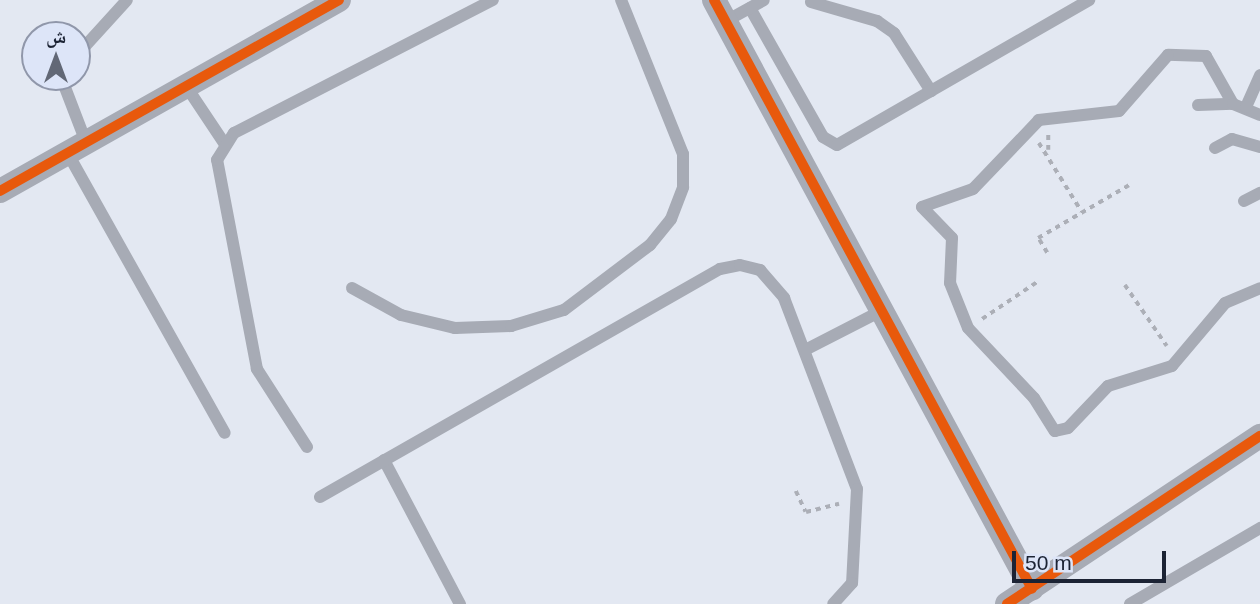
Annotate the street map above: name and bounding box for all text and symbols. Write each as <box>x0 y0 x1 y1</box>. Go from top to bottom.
north arrow <box>21 21 91 91</box>
text: ش <box>46 26 66 47</box>
scale bar <box>1015 538 1169 582</box>
text: 50 m <box>1025 551 1072 574</box>

